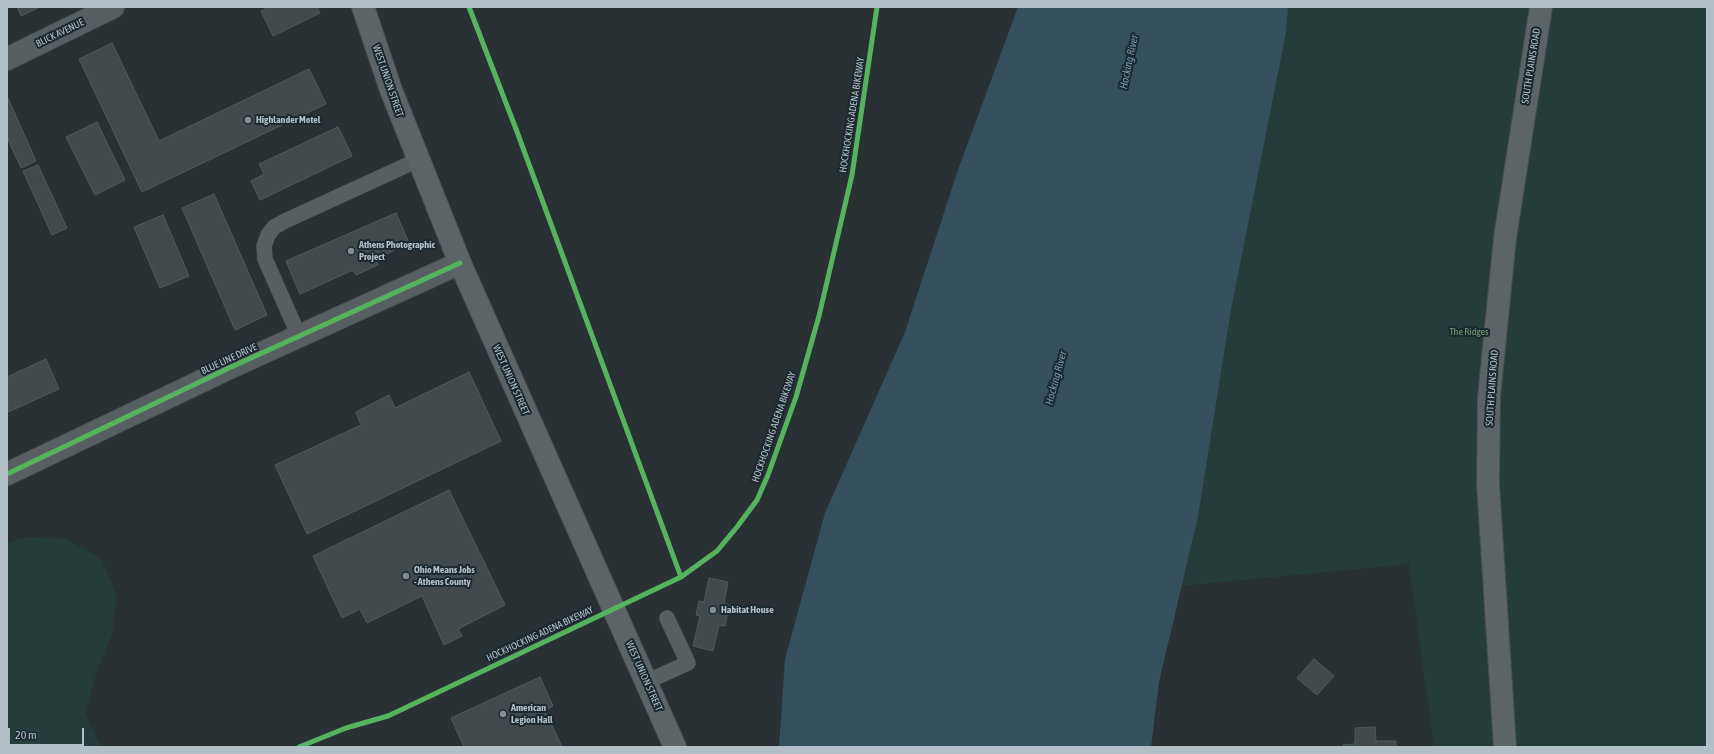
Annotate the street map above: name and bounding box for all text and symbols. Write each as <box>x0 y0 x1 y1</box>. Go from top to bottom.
street label: BLICK AVENUE <box>34 16 86 50</box>
street label: SOUTH PLAINS ROAD <box>1519 27 1543 105</box>
water label: Hocking River <box>1117 34 1141 90</box>
street label: WEST UNION STREET <box>370 43 406 119</box>
street label: HOCKHOCKING ADENA BIKEWAY <box>837 57 867 173</box>
place label: Highlander Motel <box>256 114 320 126</box>
marker: Highlander Motel <box>243 115 253 125</box>
place label: Athens Photographic Project <box>359 239 435 262</box>
marker: Athens Photographic Project <box>346 246 356 256</box>
park label: The Ridges <box>1449 326 1489 338</box>
street label: BLUE LINE DRIVE <box>199 341 259 377</box>
street label: WEST UNION STREET <box>490 343 532 417</box>
street label: SOUTH PLAINS ROAD <box>1483 349 1501 427</box>
water label: Hocking River <box>1042 350 1070 406</box>
street label: HOCKHOCKING ADENA BIKEWAY <box>749 370 799 484</box>
place label: Ohio Means Jobs - Athens County <box>414 564 475 588</box>
marker: Ohio Means Jobs - Athens County <box>401 571 411 581</box>
street label: HOCKHOCKING ADENA BIKEWAY <box>485 604 595 664</box>
place label: Habitat House <box>721 604 774 616</box>
marker: Habitat House <box>708 605 718 615</box>
street label: WEST UNION STREET <box>623 639 665 713</box>
place label: American Legion Hall <box>511 702 553 726</box>
marker: American Legion Hall <box>498 709 508 719</box>
scale bar <box>10 720 86 746</box>
text: 20 m <box>15 728 37 742</box>

